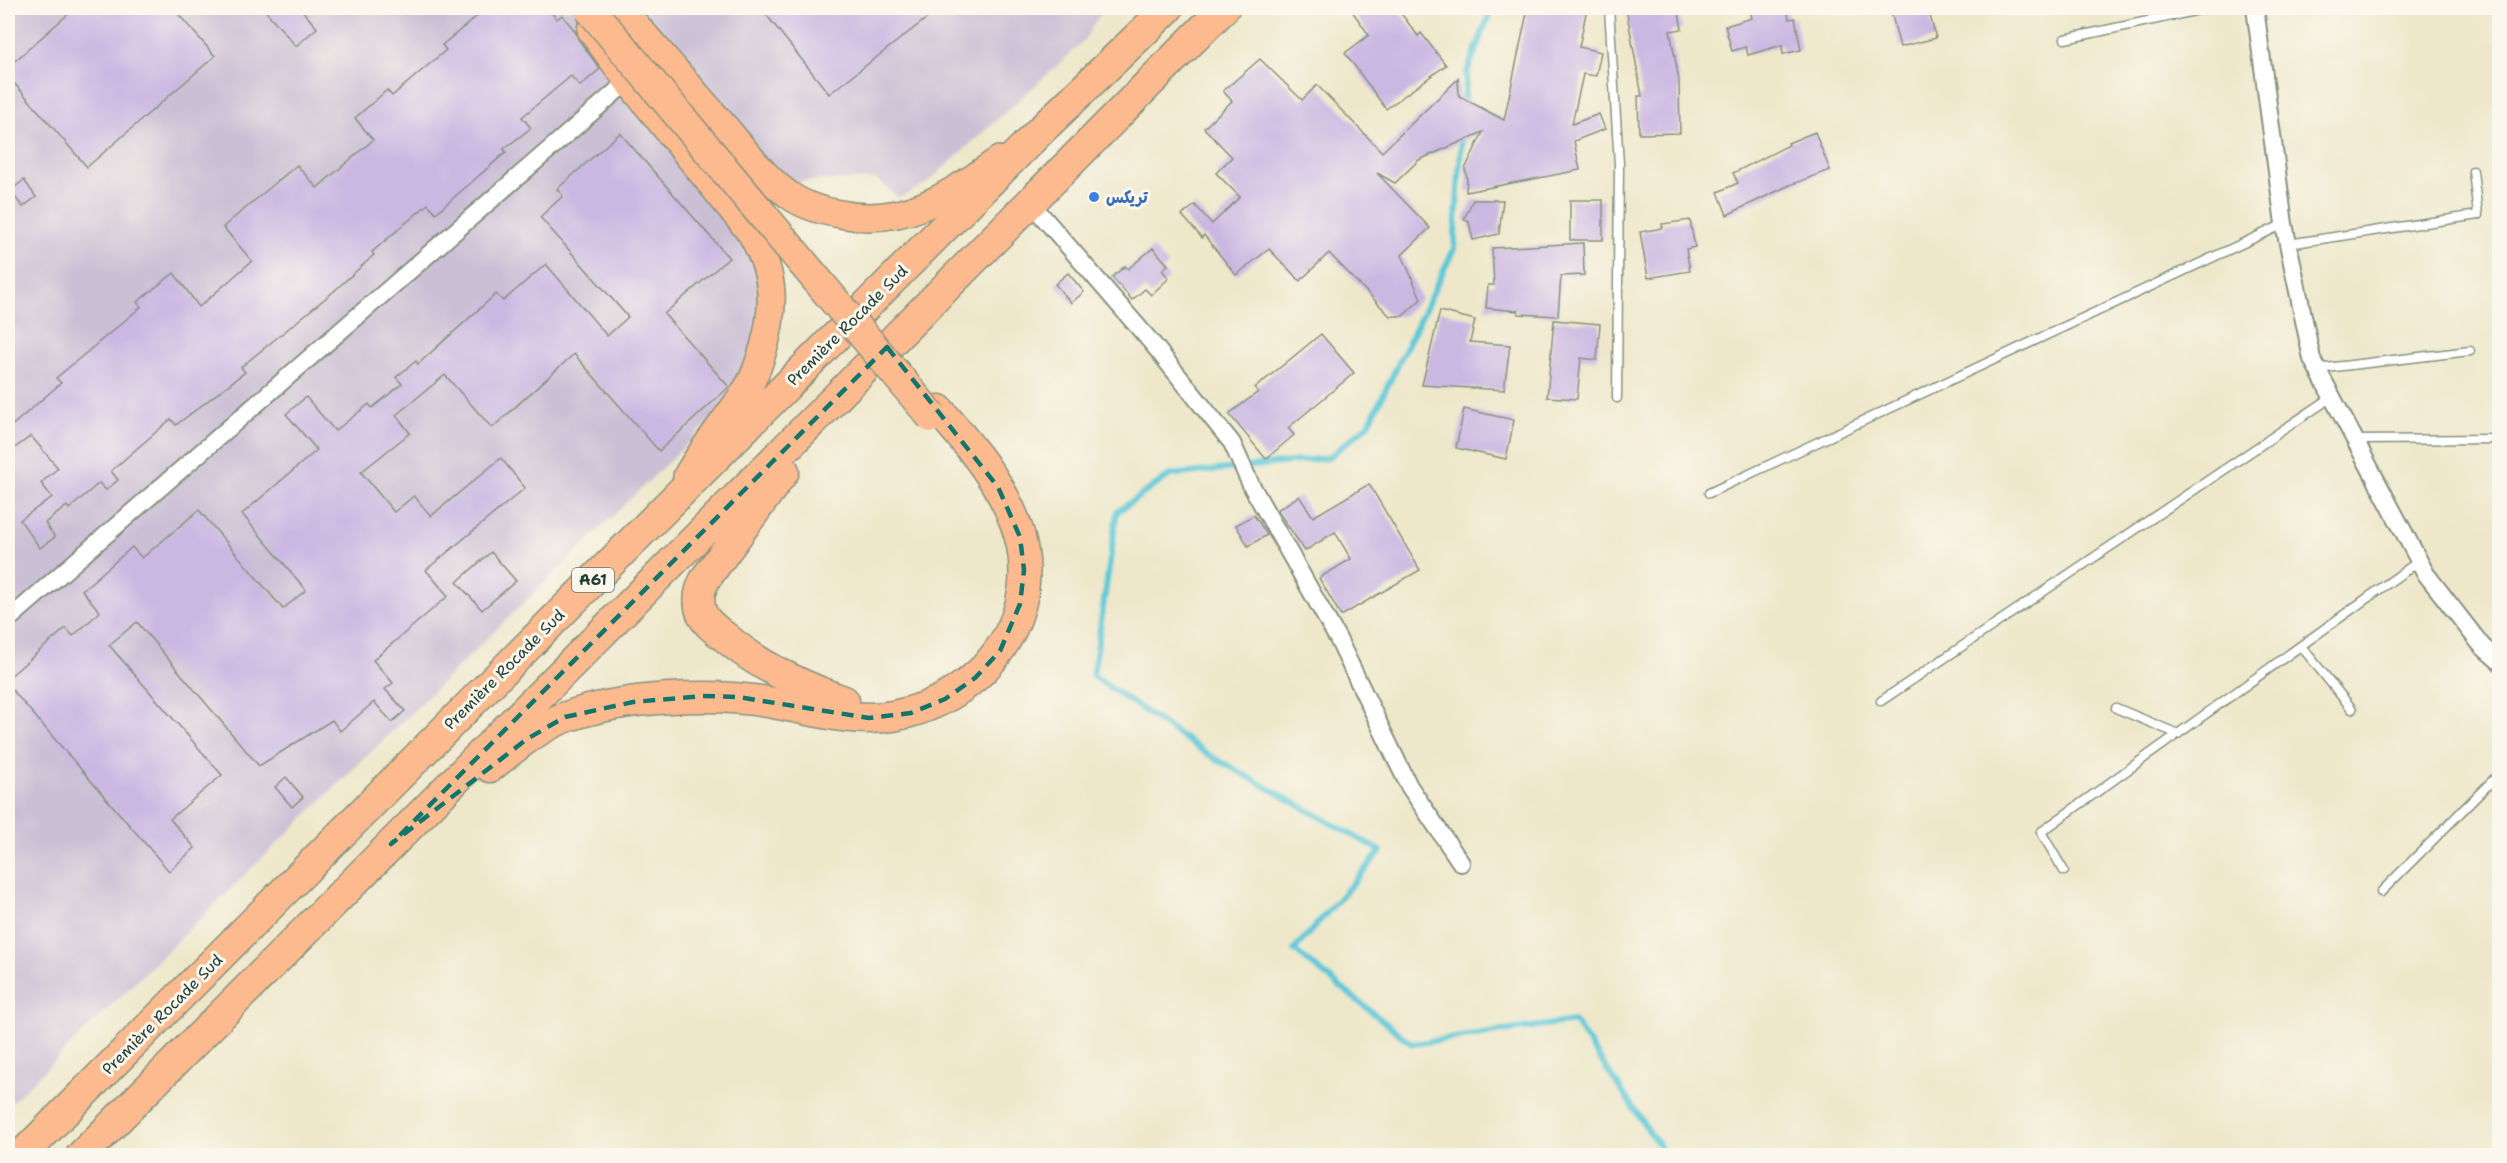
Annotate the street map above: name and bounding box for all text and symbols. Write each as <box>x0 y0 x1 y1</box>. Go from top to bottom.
place label: تريكس <box>1106 187 1149 208</box>
marker: تريكس <box>1087 190 1101 204</box>
street label: Première Rocade Sud <box>782 260 912 390</box>
road number: A61 <box>572 568 614 592</box>
street label: Première Rocade Sud <box>439 604 569 734</box>
street label: Première Rocade Sud <box>97 949 227 1079</box>

